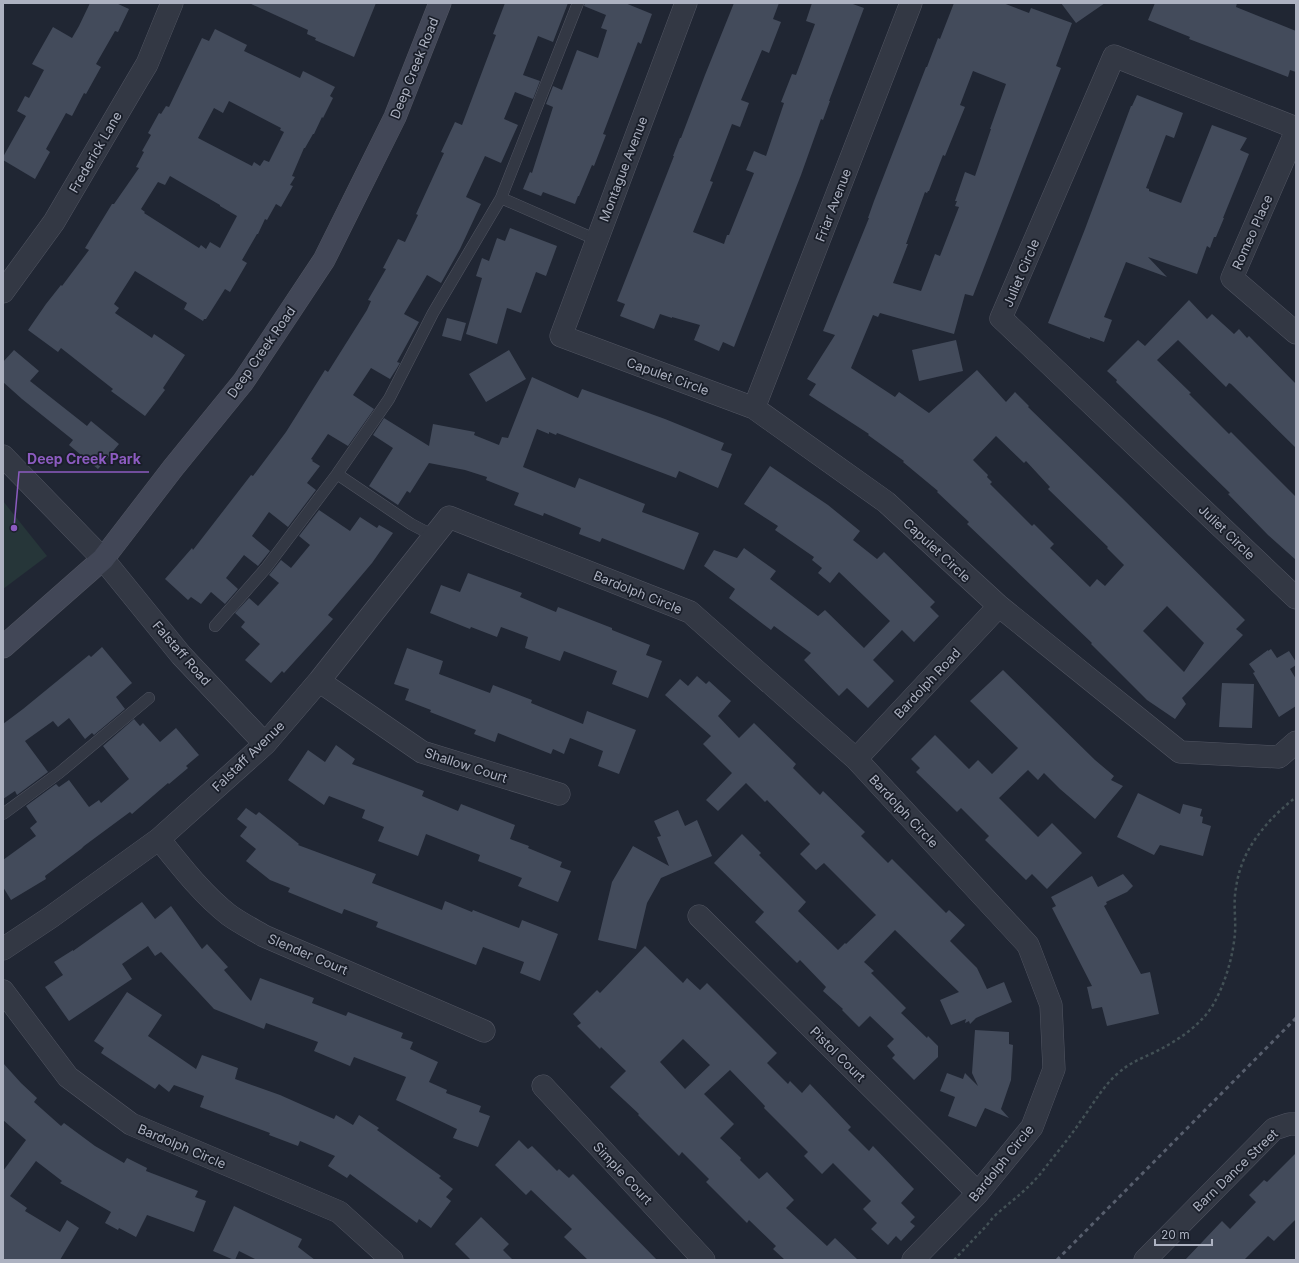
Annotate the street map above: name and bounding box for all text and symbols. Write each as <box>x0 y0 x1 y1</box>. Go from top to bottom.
street label: Deep Creek Road <box>386 15 442 121</box>
street label: Frederick Lane <box>65 108 125 196</box>
street label: Montague Avenue <box>596 114 650 224</box>
street label: Friar Avenue <box>812 166 854 244</box>
street label: Romeo Place <box>1228 192 1276 272</box>
street label: Juliet Circle <box>999 237 1043 309</box>
street label: Deep Creek Road <box>224 303 298 401</box>
street label: Capulet Circle <box>625 354 711 398</box>
callout: Deep Creek Park <box>19 446 149 472</box>
text: Deep Creek Park <box>27 450 142 467</box>
street label: Juliet Circle <box>1195 501 1259 563</box>
street label: Capulet Circle <box>900 515 974 585</box>
street label: Bardolph Circle <box>591 567 685 617</box>
street label: Falstaff Road <box>150 617 214 689</box>
street label: Bardolph Road <box>890 645 964 721</box>
street label: Falstaff Avenue <box>208 717 288 795</box>
street label: Shallow Court <box>423 744 509 786</box>
street label: Bardolph Circle <box>866 771 942 851</box>
street label: Slender Court <box>266 930 350 978</box>
street label: Pistol Court <box>807 1023 869 1085</box>
street label: Bardolph Circle <box>136 1120 228 1172</box>
street label: Bardolph Circle <box>965 1121 1037 1205</box>
street label: Barn Dance Street <box>1189 1125 1281 1215</box>
street label: Simple Court <box>590 1138 656 1208</box>
scale bar <box>1155 1221 1212 1247</box>
text: 20 m <box>1161 1227 1190 1242</box>

